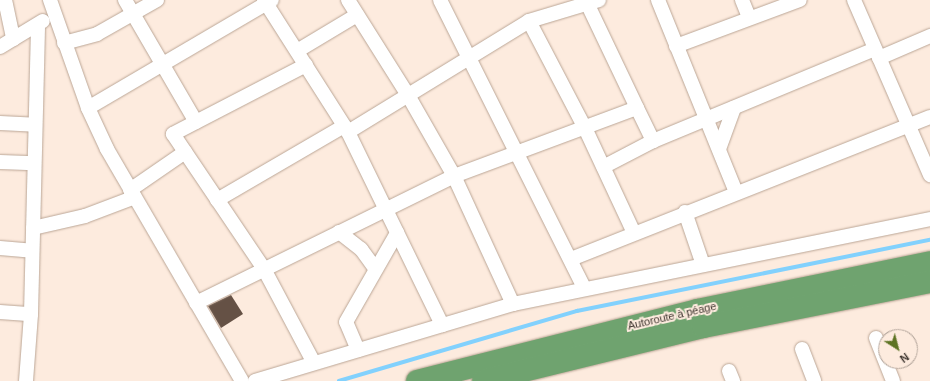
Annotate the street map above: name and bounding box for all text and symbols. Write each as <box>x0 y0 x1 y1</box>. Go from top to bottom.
street label: Autoroute à péage <box>626 299 718 333</box>
north arrow <box>878 329 918 369</box>
text: N <box>898 351 911 365</box>

